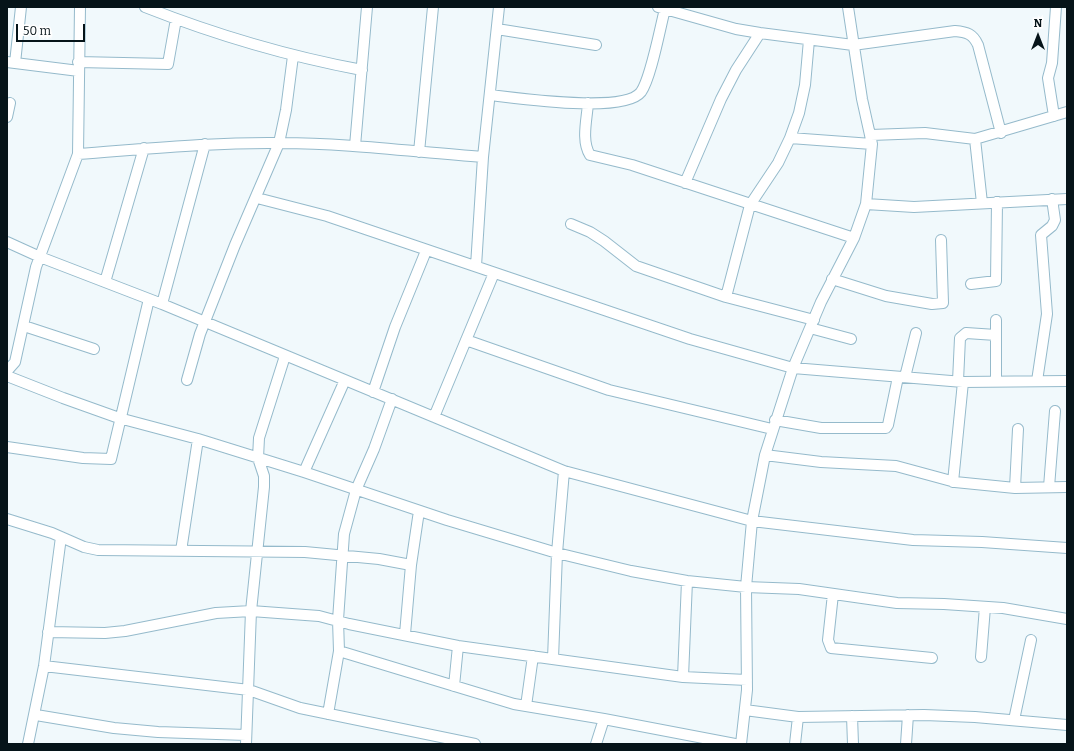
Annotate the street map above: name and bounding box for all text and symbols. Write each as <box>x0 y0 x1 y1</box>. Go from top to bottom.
scale bar <box>18 16 87 42</box>
north arrow <box>1018 16 1058 56</box>
text: N <box>1034 17 1042 30</box>
text: 50 m <box>23 24 51 38</box>

